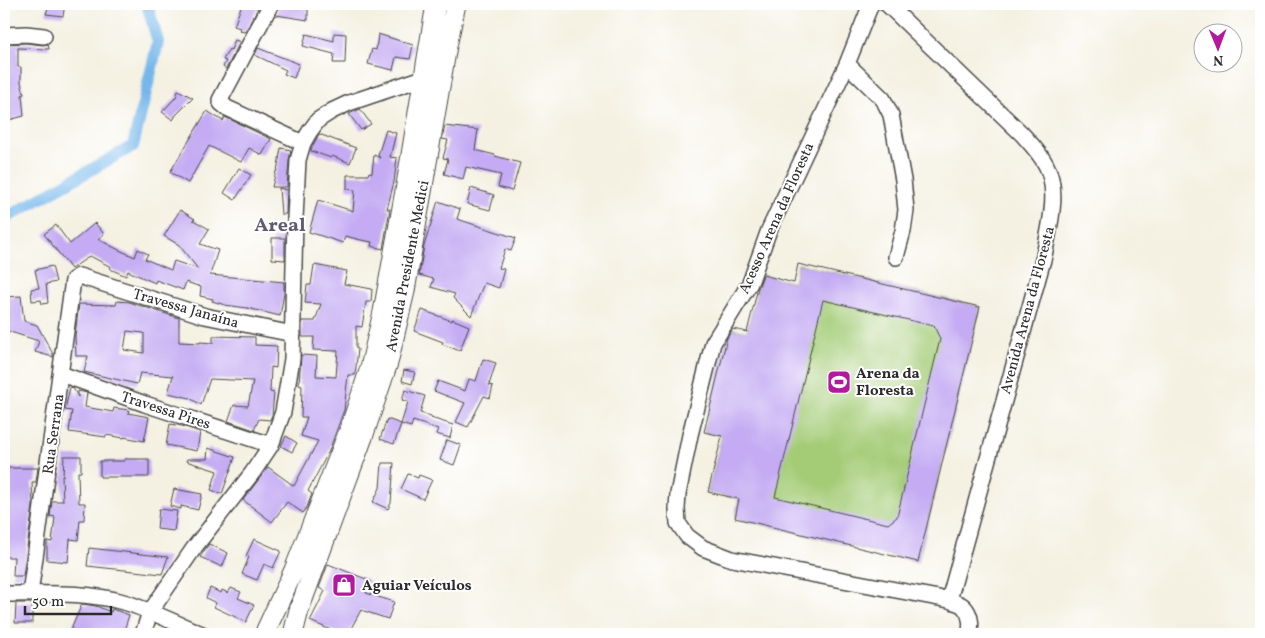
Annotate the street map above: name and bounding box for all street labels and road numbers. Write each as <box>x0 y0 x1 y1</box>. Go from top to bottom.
street label: Acesso Arena da Floresta <box>734 140 820 298</box>
street label: Avenida Presidente Medici <box>381 179 435 354</box>
street label: Avenida Arena da Floresta <box>996 224 1061 397</box>
street label: Travessa Janaína <box>130 284 241 335</box>
street label: Travessa Pires <box>118 387 213 436</box>
street label: Rua Serrana <box>38 393 71 476</box>

